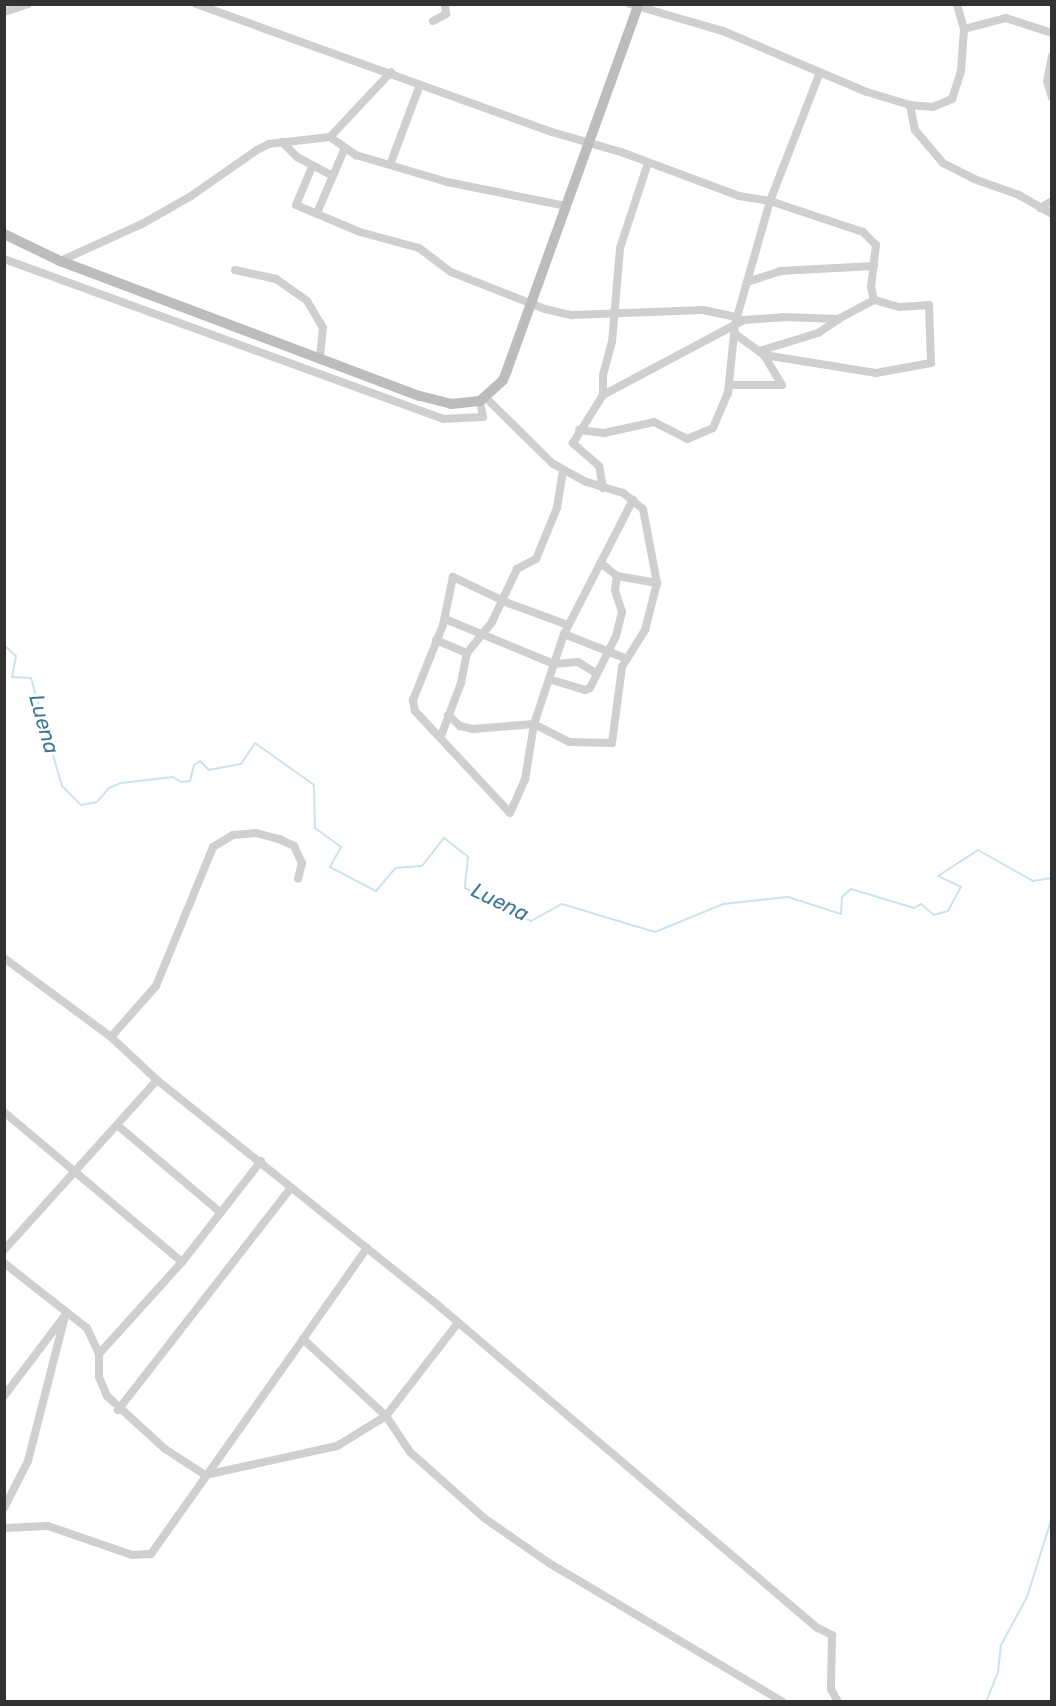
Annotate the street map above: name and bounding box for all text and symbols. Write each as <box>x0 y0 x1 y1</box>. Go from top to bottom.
water label: Luena <box>24 691 64 757</box>
water label: Luena <box>467 877 533 927</box>

